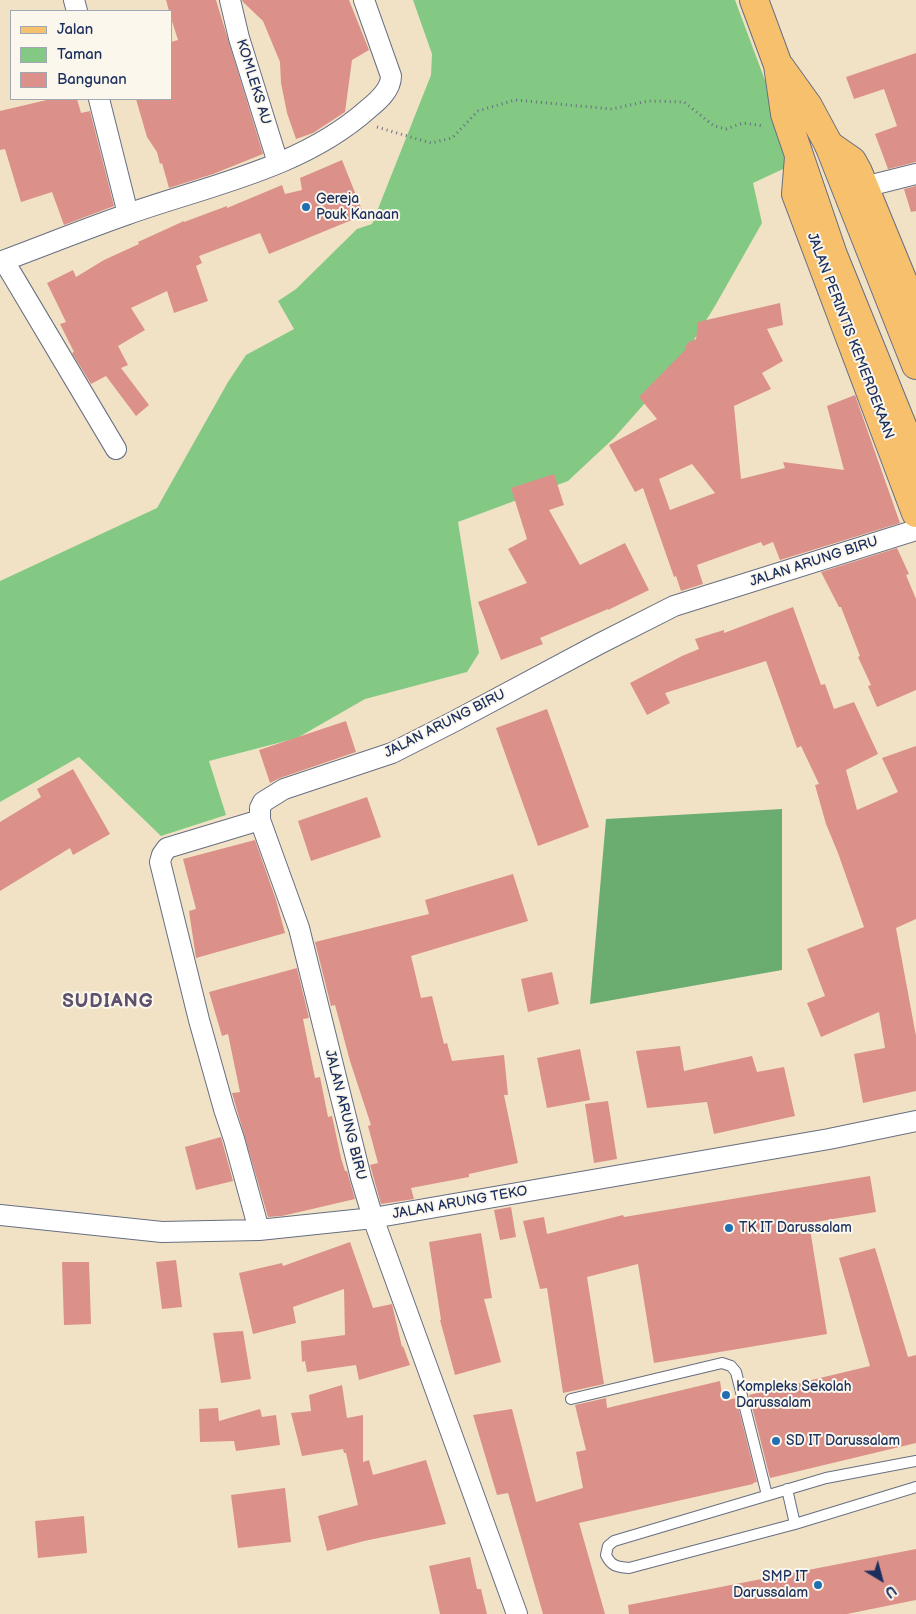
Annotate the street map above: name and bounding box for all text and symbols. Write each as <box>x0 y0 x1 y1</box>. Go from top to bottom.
legend <box>10 10 172 100</box>
text: Jalan <box>57 20 93 39</box>
street label: KOMLEKS AU <box>232 37 274 127</box>
text: Taman <box>57 45 102 64</box>
text: Bangunan <box>57 70 127 89</box>
place label: Gereja Pouk Kanaan <box>316 191 399 223</box>
marker: Gereja Pouk Kanaan <box>300 201 312 213</box>
street label: JALAN PERINTIS KEMERDEKAAN <box>803 230 897 442</box>
street label: JALAN ARUNG BIRU <box>748 533 880 591</box>
street label: JALAN ARUNG BIRU <box>382 686 508 762</box>
district label: SUDIANG <box>61 991 155 1013</box>
street label: JALAN ARUNG BIRU <box>321 1048 369 1182</box>
street label: JALAN ARUNG TEKO <box>391 1183 529 1223</box>
place label: TK IT Darussalam <box>739 1220 852 1236</box>
marker: TK IT Darussalam <box>723 1222 735 1234</box>
place label: Kompleks Sekolah Darussalam <box>736 1379 851 1411</box>
marker: Kompleks Sekolah Darussalam <box>720 1389 732 1401</box>
place label: SD IT Darussalam <box>786 1433 900 1449</box>
marker: SD IT Darussalam <box>770 1435 782 1447</box>
north arrow <box>856 1554 906 1604</box>
place label: SMP IT Darussalam <box>733 1569 808 1601</box>
marker: SMP IT Darussalam <box>812 1579 824 1591</box>
text: U <box>881 1582 899 1601</box>

